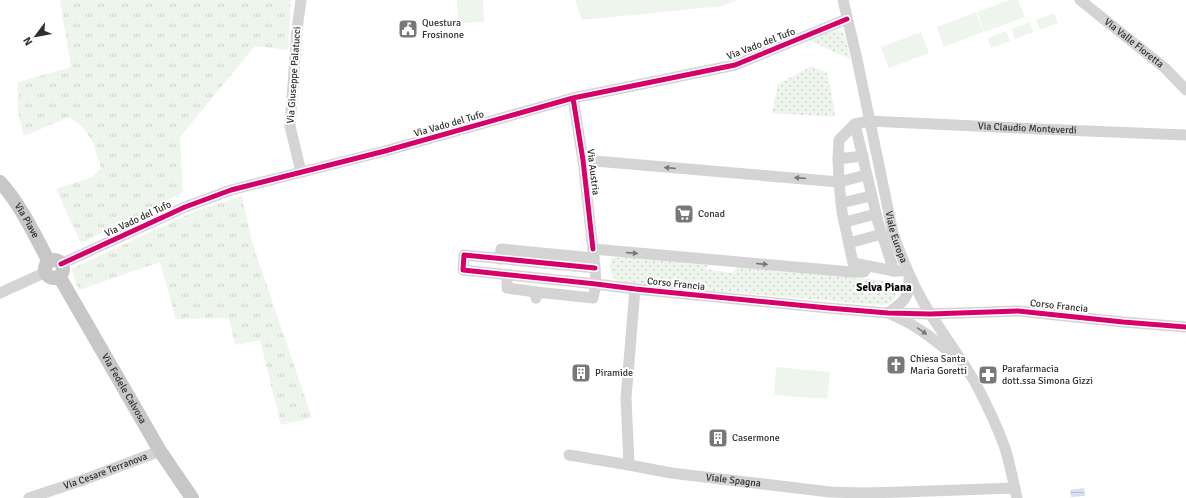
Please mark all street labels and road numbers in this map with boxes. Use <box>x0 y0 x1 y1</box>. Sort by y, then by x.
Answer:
street label: Via Valle Fioretta <box>1102 16 1166 71</box>
street label: Via Vado del Tufo <box>725 25 797 63</box>
street label: Via Giuseppe Palatucci <box>285 26 303 124</box>
street label: Via Vado del Tufo <box>413 108 485 140</box>
street label: Via Claudio Monteverdi <box>978 120 1077 137</box>
street label: Via Austria <box>584 148 602 196</box>
street label: Via Vado del Tufo <box>103 198 173 240</box>
street label: Via Piave <box>12 201 42 240</box>
street label: Viale Europa <box>883 210 910 265</box>
street label: Corso Francia <box>646 275 706 293</box>
street label: Corso Francia <box>1029 297 1089 315</box>
street label: Via Fedele Calvosa <box>99 351 149 426</box>
street label: Via Cesare Terranova <box>62 450 149 492</box>
street label: Viale Spagna <box>705 471 762 490</box>

